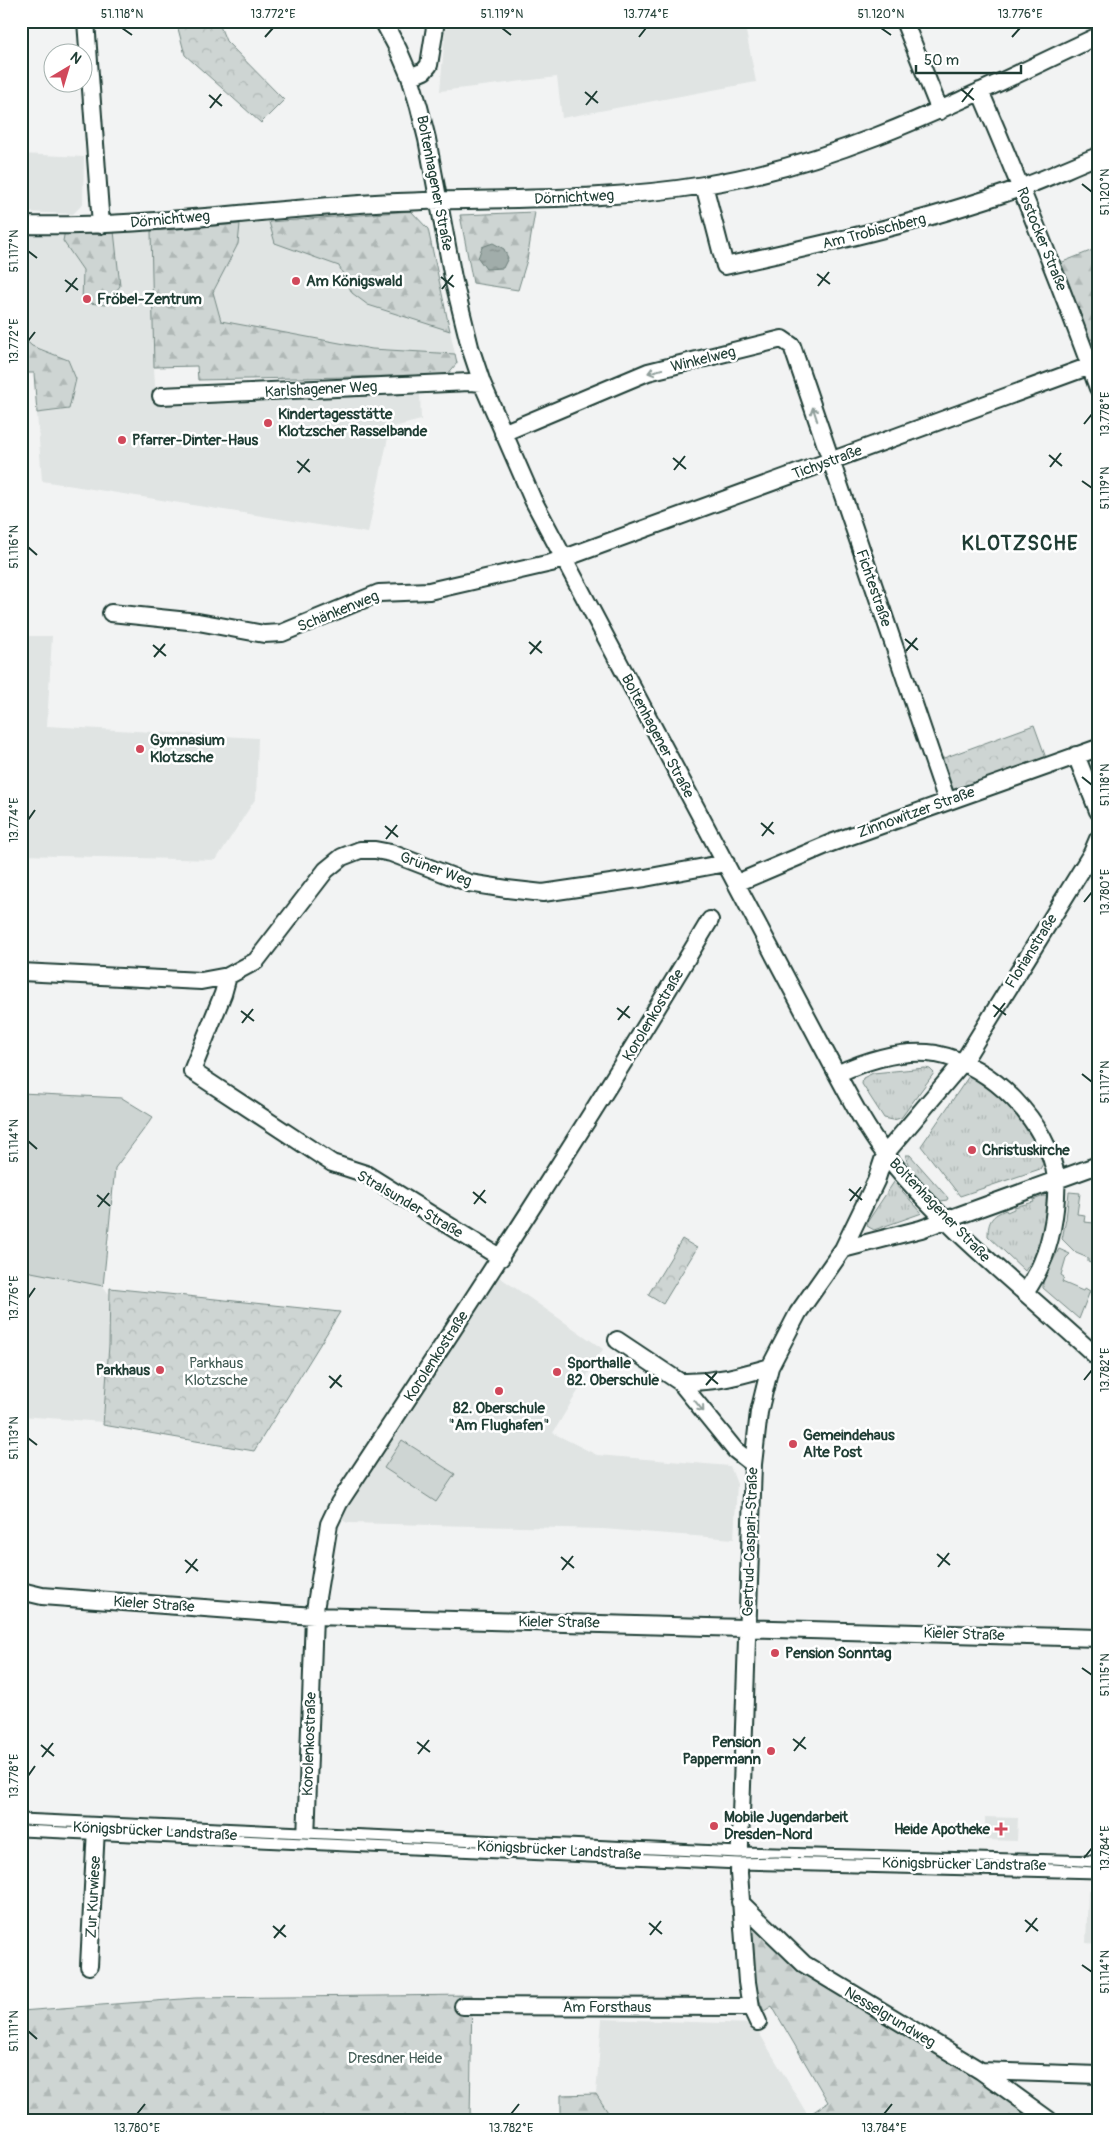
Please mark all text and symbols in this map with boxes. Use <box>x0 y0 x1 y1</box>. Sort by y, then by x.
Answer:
text: 51.118°N <box>101 7 143 22</box>
text: 13.772°E <box>251 7 295 22</box>
text: 51.119°N <box>481 7 523 22</box>
text: 13.774°E <box>623 7 669 22</box>
text: 51.120°N <box>858 7 904 22</box>
text: 13.776°E <box>997 7 1043 22</box>
north arrow <box>42 42 92 92</box>
scale bar <box>916 42 1022 74</box>
text: N <box>67 49 85 68</box>
text: 50 m <box>924 51 959 70</box>
street label: Boltenhagener Straße <box>412 114 457 253</box>
text: 51.120°N <box>1098 169 1113 215</box>
street label: Rostocker Straße <box>1012 185 1071 294</box>
street label: Dörnichtweg <box>534 186 614 209</box>
street label: Dörnichtweg <box>129 207 211 232</box>
street label: Am Trobischberg <box>820 209 928 254</box>
text: 51.117°N <box>7 230 22 272</box>
place label: Am Königswald <box>306 272 403 291</box>
marker: Am Königswald <box>290 275 302 287</box>
place label: Fröbel-Zentrum <box>97 290 202 309</box>
marker: Fröbel-Zentrum <box>81 293 93 305</box>
text: 13.772°E <box>7 319 22 363</box>
street label: Winkelweg <box>669 342 737 377</box>
one-way arrow <box>647 367 663 376</box>
street label: Karlshagener Weg <box>264 377 378 402</box>
text: 13.778°E <box>1098 392 1113 436</box>
place label: Kindertagesstätte Klotzscher Rasselbande <box>278 405 428 441</box>
one-way arrow <box>809 407 819 423</box>
marker: Kindertagesstätte Klotzscher Rasselbande <box>262 417 274 429</box>
place label: Pfarrer-Dinter-Haus <box>132 431 258 450</box>
marker: Pfarrer-Dinter-Haus <box>116 434 128 446</box>
street label: Tichystraße <box>790 441 865 484</box>
text: 51.119°N <box>1098 467 1113 509</box>
text: 51.116°N <box>7 525 22 569</box>
district label: KLOTZSCHE <box>962 531 1078 556</box>
street label: Fichtestraße <box>851 547 896 630</box>
street label: Schänkenweg <box>295 587 382 636</box>
street label: Boltenhagener Straße <box>617 671 699 802</box>
place label: Gymnasium Klotzsche <box>150 731 225 767</box>
marker: Gymnasium Klotzsche <box>134 743 146 755</box>
text: 51.118°N <box>1098 764 1113 806</box>
street label: Zinnowitzer Straße <box>855 782 978 842</box>
text: 13.774°E <box>7 797 22 843</box>
street label: Grüner Weg <box>397 848 474 891</box>
text: 13.780°E <box>1098 869 1113 915</box>
street label: Florianstraße <box>1001 910 1062 992</box>
street label: Korolenkostraße <box>618 965 689 1065</box>
text: 51.117°N <box>1098 1061 1113 1103</box>
text: 51.114°N <box>7 1119 22 1163</box>
place label: Christuskirche <box>982 1141 1070 1160</box>
marker: Christuskirche <box>966 1144 978 1156</box>
street label: Boltenhagener Straße <box>885 1154 995 1267</box>
street label: Stralsunder Straße <box>353 1166 467 1243</box>
text: 13.776°E <box>7 1275 22 1321</box>
street label: Korolenkostraße <box>400 1307 473 1405</box>
text: 13.782°E <box>1098 1348 1113 1392</box>
park label: Parkhaus Klotzsche <box>184 1354 248 1390</box>
place label: Sporthalle 82. Oberschule <box>567 1354 660 1390</box>
place label: Parkhaus <box>96 1361 150 1380</box>
marker: Parkhaus <box>154 1364 166 1376</box>
marker: Sporthalle 82. Oberschule <box>551 1366 563 1378</box>
marker: 82. Oberschule "Am Flughafen" <box>493 1385 505 1397</box>
place label: 82. Oberschule "Am Flughafen" <box>449 1399 549 1435</box>
one-way arrow <box>694 1399 705 1412</box>
text: 51.113°N <box>7 1416 22 1460</box>
place label: Gemeindehaus Alte Post <box>803 1426 895 1462</box>
marker: Gemeindehaus Alte Post <box>787 1438 799 1450</box>
street label: Gertrud-Caspari-Straße <box>738 1466 763 1617</box>
street label: Kieler Straße <box>113 1592 196 1617</box>
street label: Kieler Straße <box>518 1612 600 1633</box>
street label: Kieler Straße <box>923 1624 1006 1645</box>
place label: Pension Sonntag <box>785 1644 892 1663</box>
marker: Pension Sonntag <box>769 1647 781 1659</box>
text: 51.115°N <box>1098 1653 1113 1697</box>
street label: Korolenkostraße <box>298 1691 321 1796</box>
place label: Pension Pappermann <box>683 1733 762 1769</box>
marker: Pension Pappermann <box>765 1745 777 1757</box>
text: 13.778°E <box>7 1754 22 1798</box>
place label: Mobile Jugendarbeit Dresden-Nord <box>724 1808 849 1844</box>
street label: Königsbrücker Landstraße <box>72 1818 238 1845</box>
marker: Mobile Jugendarbeit Dresden-Nord <box>708 1820 720 1832</box>
place label: Heide Apotheke <box>894 1820 991 1839</box>
marker: Heide Apotheke <box>994 1822 1008 1836</box>
text: 13.784°E <box>1098 1826 1113 1870</box>
street label: Königsbrücker Landstraße <box>476 1837 642 1864</box>
street label: Königsbrücker Landstraße <box>882 1854 1047 1875</box>
street label: Zur Kurwiese <box>82 1855 105 1939</box>
text: 51.114°N <box>1098 1950 1113 1994</box>
street label: Nesselgrundweg <box>841 1983 939 2052</box>
street label: Am Forsthaus <box>563 1998 651 2017</box>
text: 51.111°N <box>7 2010 22 2052</box>
park label: Dresdner Heide <box>348 2049 443 2068</box>
text: 13.780°E <box>114 2121 160 2136</box>
text: 13.782°E <box>489 2121 533 2136</box>
text: 13.784°E <box>862 2121 906 2136</box>

